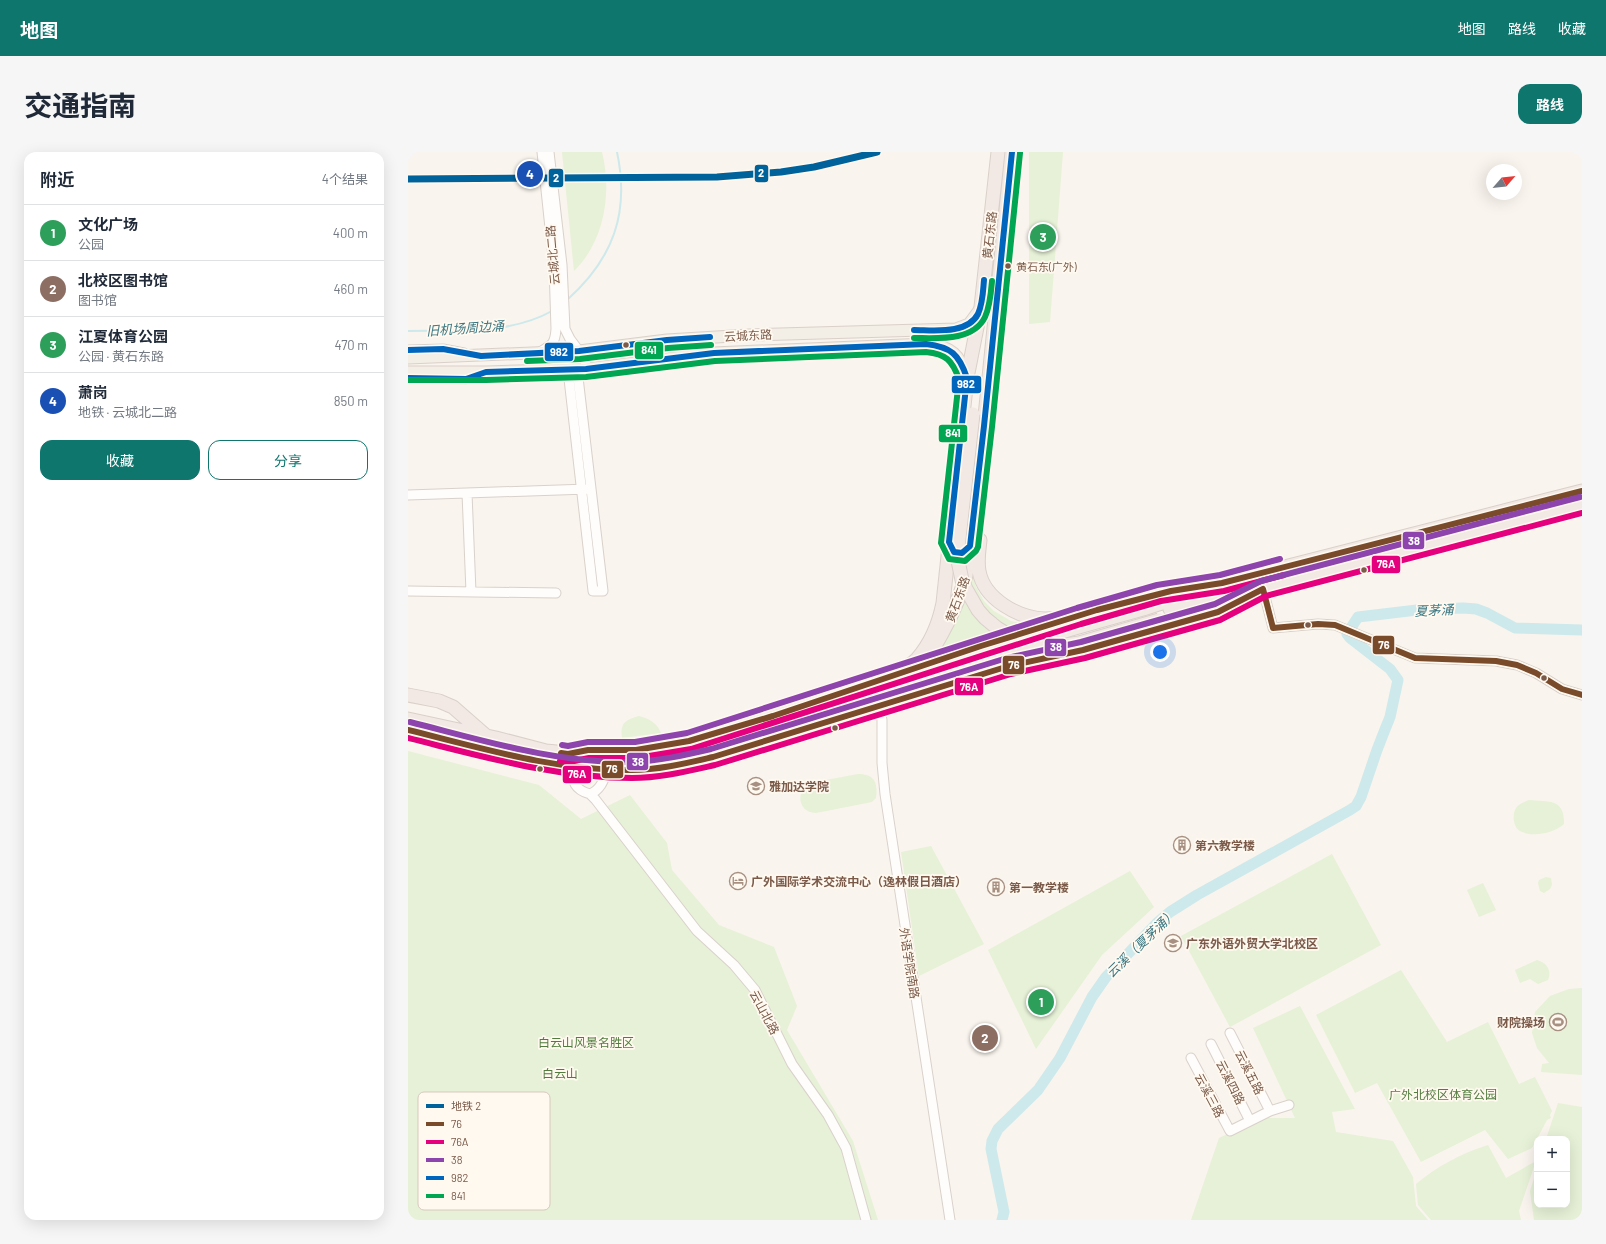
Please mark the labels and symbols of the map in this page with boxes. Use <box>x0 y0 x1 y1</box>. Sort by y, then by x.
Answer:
pin: 4 <box>517 159 543 189</box>
line badge: 2 <box>754 164 769 183</box>
north arrow <box>1486 164 1522 200</box>
text: 2 <box>758 166 764 179</box>
line badge: 2 <box>548 168 564 188</box>
text: 2 <box>553 171 559 184</box>
street label: 黄石东路 <box>980 210 998 260</box>
pin: 3 <box>1030 222 1056 252</box>
street label: 云城北二路 <box>542 224 562 286</box>
place label: 黄石东(广外) <box>1016 260 1077 273</box>
marker: 黄石东(广外) <box>1003 261 1013 271</box>
water label: 旧机场周边涌 <box>426 317 506 339</box>
street label: 云城东路 <box>724 327 772 343</box>
unlabelled marker <box>621 340 631 350</box>
line badge: 841 <box>634 341 664 360</box>
line badge: 982 <box>544 342 574 362</box>
text: 841 <box>641 343 657 356</box>
text: 982 <box>550 345 568 358</box>
line badge: 982 <box>951 375 982 394</box>
text: 982 <box>957 377 975 390</box>
line badge: 841 <box>938 424 968 443</box>
text: 841 <box>945 426 961 439</box>
line badge: 38 <box>1402 531 1425 550</box>
text: 38 <box>1408 534 1420 547</box>
line badge: 76A <box>1371 555 1401 574</box>
text: 76A <box>1377 557 1396 570</box>
unlabelled marker <box>1359 565 1369 575</box>
street label: 黄石东路 <box>942 574 972 624</box>
water label: 夏茅涌 <box>1414 601 1456 619</box>
unlabelled marker <box>1303 620 1313 630</box>
line badge: 76 <box>1372 635 1395 655</box>
line badge: 38 <box>1044 638 1067 657</box>
text: 76 <box>1378 638 1390 651</box>
text: 38 <box>1050 640 1062 653</box>
your location <box>1150 642 1170 662</box>
line badge: 76 <box>1002 655 1025 675</box>
text: 76 <box>1008 658 1020 671</box>
unlabelled marker <box>1539 673 1549 683</box>
line badge: 76A <box>954 677 984 696</box>
text: 76A <box>960 680 979 693</box>
unlabelled marker <box>830 723 840 733</box>
line badge: 38 <box>626 752 649 771</box>
text: 38 <box>632 755 644 768</box>
line badge: 76 <box>601 760 624 779</box>
text: 76 <box>606 762 618 775</box>
unlabelled marker <box>535 764 545 774</box>
line badge: 76A <box>562 765 592 784</box>
text: 76A <box>568 767 587 780</box>
school or university icon: 雅加达学院 <box>746 776 766 796</box>
place label: 雅加达学院 <box>769 779 829 793</box>
building icon: 第六教学楼 <box>1172 835 1192 855</box>
place label: 第六教学楼 <box>1195 838 1255 852</box>
hotel icon: 广外国际学术交流中心（逸林假日酒店） <box>728 871 748 891</box>
place label: 广外国际学术交流中心（逸林假日酒店） <box>751 874 967 888</box>
building icon: 第一教学楼 <box>986 877 1006 897</box>
place label: 第一教学楼 <box>1009 880 1069 894</box>
water label: 云溪（夏茅涌） <box>1103 906 1179 980</box>
street label: 外语学院南路 <box>897 926 923 1000</box>
school or university icon: 广东外语外贸大学北校区 <box>1163 933 1183 953</box>
place label: 广东外语外贸大学北校区 <box>1186 936 1318 950</box>
pin: 1 <box>1028 987 1054 1017</box>
street label: 云山北路 <box>748 988 782 1036</box>
sports icon: 财院操场 <box>1548 1012 1568 1032</box>
place label: 财院操场 <box>1497 1015 1545 1029</box>
pin: 2 <box>972 1023 998 1053</box>
park label: 白云山风景名胜区 <box>538 1035 634 1049</box>
street label: 云溪五路 <box>1233 1047 1267 1097</box>
street label: 云溪四路 <box>1214 1057 1248 1107</box>
park label: 白云山 <box>542 1066 578 1080</box>
street label: 云溪三路 <box>1193 1071 1227 1119</box>
park label: 广外北校区体育公园 <box>1389 1087 1497 1101</box>
legend <box>418 1092 550 1210</box>
text: 地铁 2 <box>451 1099 481 1112</box>
text: 76 <box>451 1117 462 1130</box>
text: 76A <box>451 1135 469 1148</box>
text: 38 <box>451 1153 463 1166</box>
text: 982 <box>451 1171 468 1184</box>
text: 841 <box>451 1189 466 1202</box>

